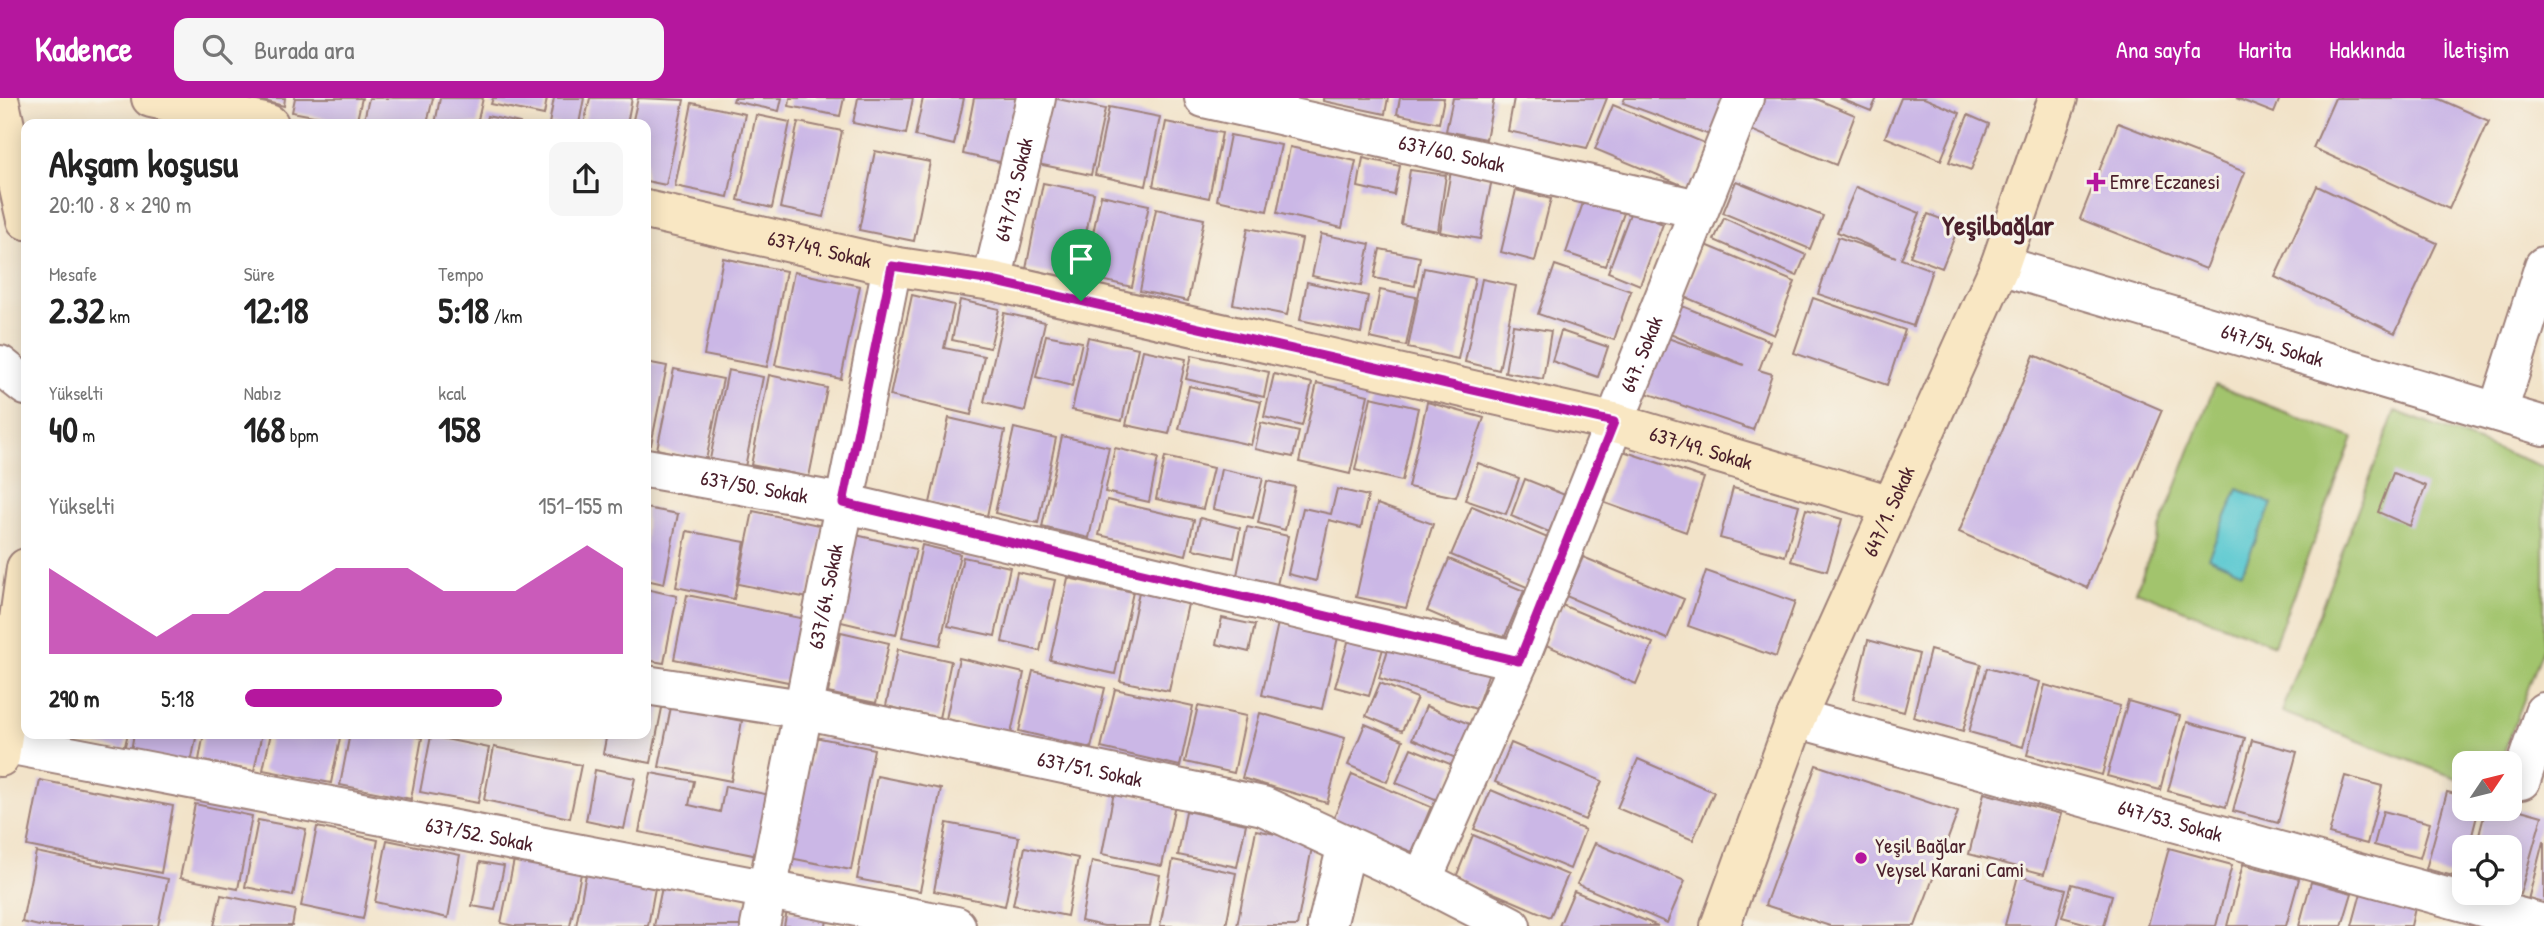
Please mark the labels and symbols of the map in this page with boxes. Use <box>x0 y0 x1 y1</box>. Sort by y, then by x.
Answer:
street label: 637/60. Sokak <box>1396 127 1508 179</box>
street label: 647/13. Sokak <box>987 134 1040 244</box>
place label: Emre Eczanesi <box>2110 167 2220 196</box>
marker: Emre Eczanesi <box>2088 174 2104 190</box>
district label: Yeşilbağlar <box>1942 206 2054 245</box>
street label: 637/49. Sokak <box>765 223 875 275</box>
pin <box>1051 229 1111 301</box>
street label: 647. Sokak <box>1613 311 1670 396</box>
street label: 647/54. Sokak <box>2218 316 2327 374</box>
street label: 637/49. Sokak <box>1646 419 1756 477</box>
street label: 647/1. Sokak <box>1856 461 1922 561</box>
street label: 637/50. Sokak <box>698 463 811 511</box>
street label: 637/64. Sokak <box>801 541 850 651</box>
street label: 637/51. Sokak <box>1035 744 1145 794</box>
north arrow <box>2452 751 2522 821</box>
street label: 647/53. Sokak <box>2115 792 2226 849</box>
street label: 637/52. Sokak <box>423 810 536 859</box>
place label: Yeşil Bağlar Veysel Karani Cami <box>1875 831 2024 884</box>
marker: Yeşil Bağlar Veysel Karani Cami <box>1853 850 1869 866</box>

